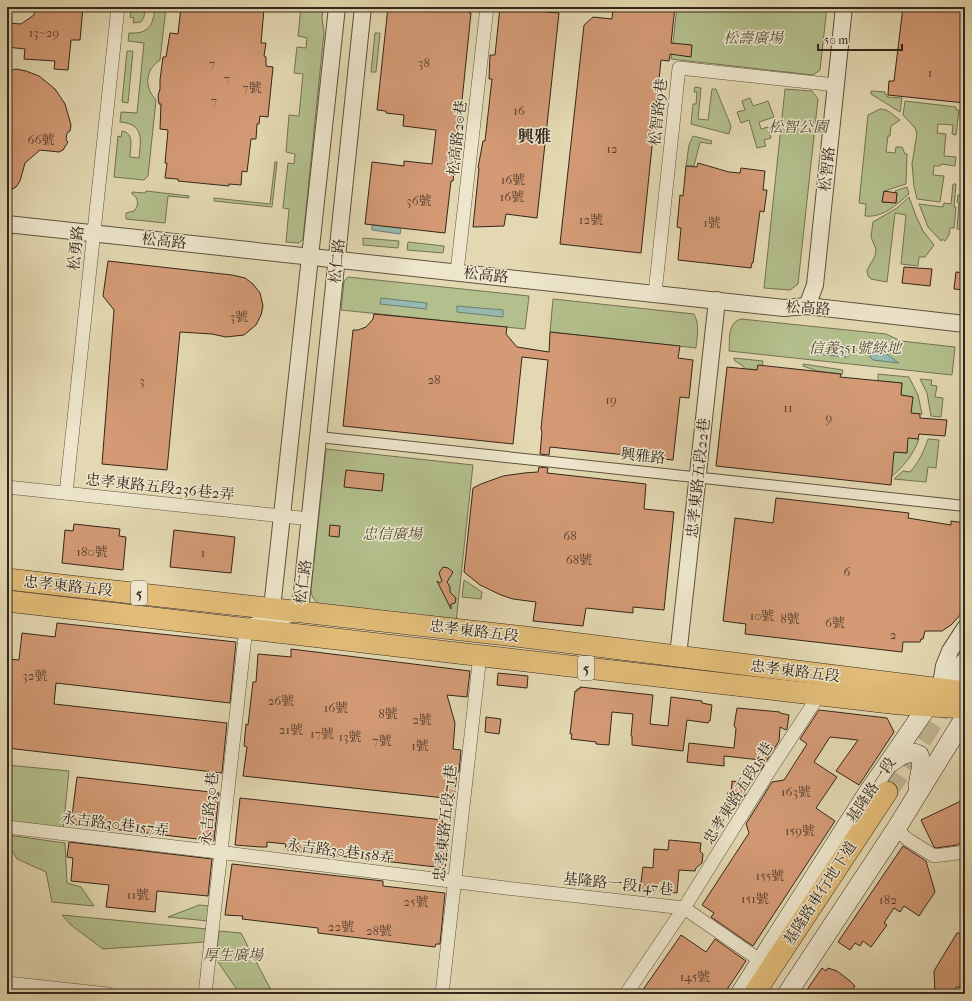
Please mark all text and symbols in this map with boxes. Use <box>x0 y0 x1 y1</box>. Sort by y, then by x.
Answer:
house number: 13~29 <box>29 25 59 40</box>
scale bar <box>818 26 902 52</box>
park label: 松壽廣場 <box>723 29 785 47</box>
text: 50 m <box>824 33 848 47</box>
house number: 38 <box>418 55 430 70</box>
house number: 7 <box>209 56 215 71</box>
house number: 1 <box>928 65 932 80</box>
house number: 7 <box>224 71 230 86</box>
street label: 松智路9巷 <box>646 77 670 147</box>
house number: 7號 <box>242 80 262 95</box>
house number: 7 <box>211 93 217 108</box>
street label: 松高路20巷 <box>444 99 470 177</box>
house number: 16 <box>513 103 526 118</box>
park label: 松智公園 <box>768 118 830 136</box>
district label: 興雅 <box>517 126 551 146</box>
house number: 66號 <box>27 132 55 147</box>
house number: 12 <box>606 141 618 156</box>
street label: 松智路 <box>816 146 838 192</box>
house number: 16號 <box>501 172 525 187</box>
house number: 16號 <box>500 189 524 204</box>
house number: 36號 <box>406 193 432 208</box>
house number: 12號 <box>579 212 603 227</box>
house number: 1號 <box>703 215 721 230</box>
street label: 松勇路 <box>65 225 87 271</box>
street label: 松高路 <box>141 230 187 252</box>
street label: 松仁路 <box>326 238 348 284</box>
street label: 松高路 <box>463 264 509 286</box>
street label: 松高路 <box>785 298 831 318</box>
house number: 3號 <box>230 309 248 324</box>
park label: 信義351號綠地 <box>808 339 904 357</box>
house number: 28 <box>427 372 441 387</box>
house number: 3 <box>139 373 145 388</box>
house number: 19 <box>605 392 617 407</box>
house number: 11 <box>783 400 793 415</box>
house number: 9 <box>826 410 833 425</box>
street label: 忠孝東路五段22巷 <box>683 417 713 539</box>
street label: 興雅路 <box>620 445 666 467</box>
street label: 忠孝東路五段236巷2弄 <box>85 470 235 504</box>
park label: 忠信廣場 <box>362 525 424 543</box>
house number: 68 <box>563 528 577 543</box>
house number: 180號 <box>76 544 108 559</box>
house number: 1 <box>201 545 205 560</box>
house number: 68號 <box>566 552 592 567</box>
street label: 松仁路 <box>291 558 315 606</box>
house number: 6 <box>843 564 851 579</box>
street label: 忠孝東路五段 <box>22 572 114 600</box>
road number: 5 <box>131 581 147 605</box>
house number: 10號 <box>750 608 774 623</box>
house number: 8號 <box>780 611 800 626</box>
house number: 6號 <box>825 615 845 630</box>
street label: 忠孝東路五段 <box>428 617 520 645</box>
house number: 2 <box>890 627 897 642</box>
road number: 5 <box>578 656 594 680</box>
street label: 忠孝東路五段 <box>749 657 841 685</box>
house number: 32號 <box>22 668 48 683</box>
house number: 26號 <box>268 693 294 708</box>
house number: 16號 <box>324 700 348 715</box>
house number: 8號 <box>378 706 398 721</box>
house number: 2號 <box>412 712 432 727</box>
house number: 21號 <box>279 722 303 737</box>
house number: 17號 <box>310 726 334 741</box>
house number: 13號 <box>339 729 361 744</box>
house number: 7號 <box>372 733 392 748</box>
house number: 1號 <box>411 738 429 753</box>
street label: 忠孝東路五段15巷 <box>699 739 777 847</box>
street label: 基隆路一段 <box>843 754 899 826</box>
street label: 忠孝東路五段71巷 <box>430 764 460 882</box>
street label: 永吉路30巷 <box>196 771 222 847</box>
house number: 163號 <box>781 784 811 799</box>
street label: 永吉路30巷157弄 <box>60 808 170 840</box>
house number: 159號 <box>785 823 815 838</box>
street label: 永吉路30巷158弄 <box>285 835 395 867</box>
street label: 基隆路車行地下道 <box>780 838 860 948</box>
house number: 155號 <box>756 868 784 883</box>
street label: 基隆路一段147巷 <box>562 869 674 899</box>
house number: 11號 <box>127 887 149 902</box>
house number: 151號 <box>741 891 769 906</box>
house number: 182 <box>879 892 897 907</box>
house number: 25號 <box>403 894 429 909</box>
house number: 22號 <box>328 919 354 934</box>
house number: 28號 <box>366 923 392 938</box>
park label: 厚生廣場 <box>203 946 265 964</box>
house number: 145號 <box>680 969 710 984</box>

